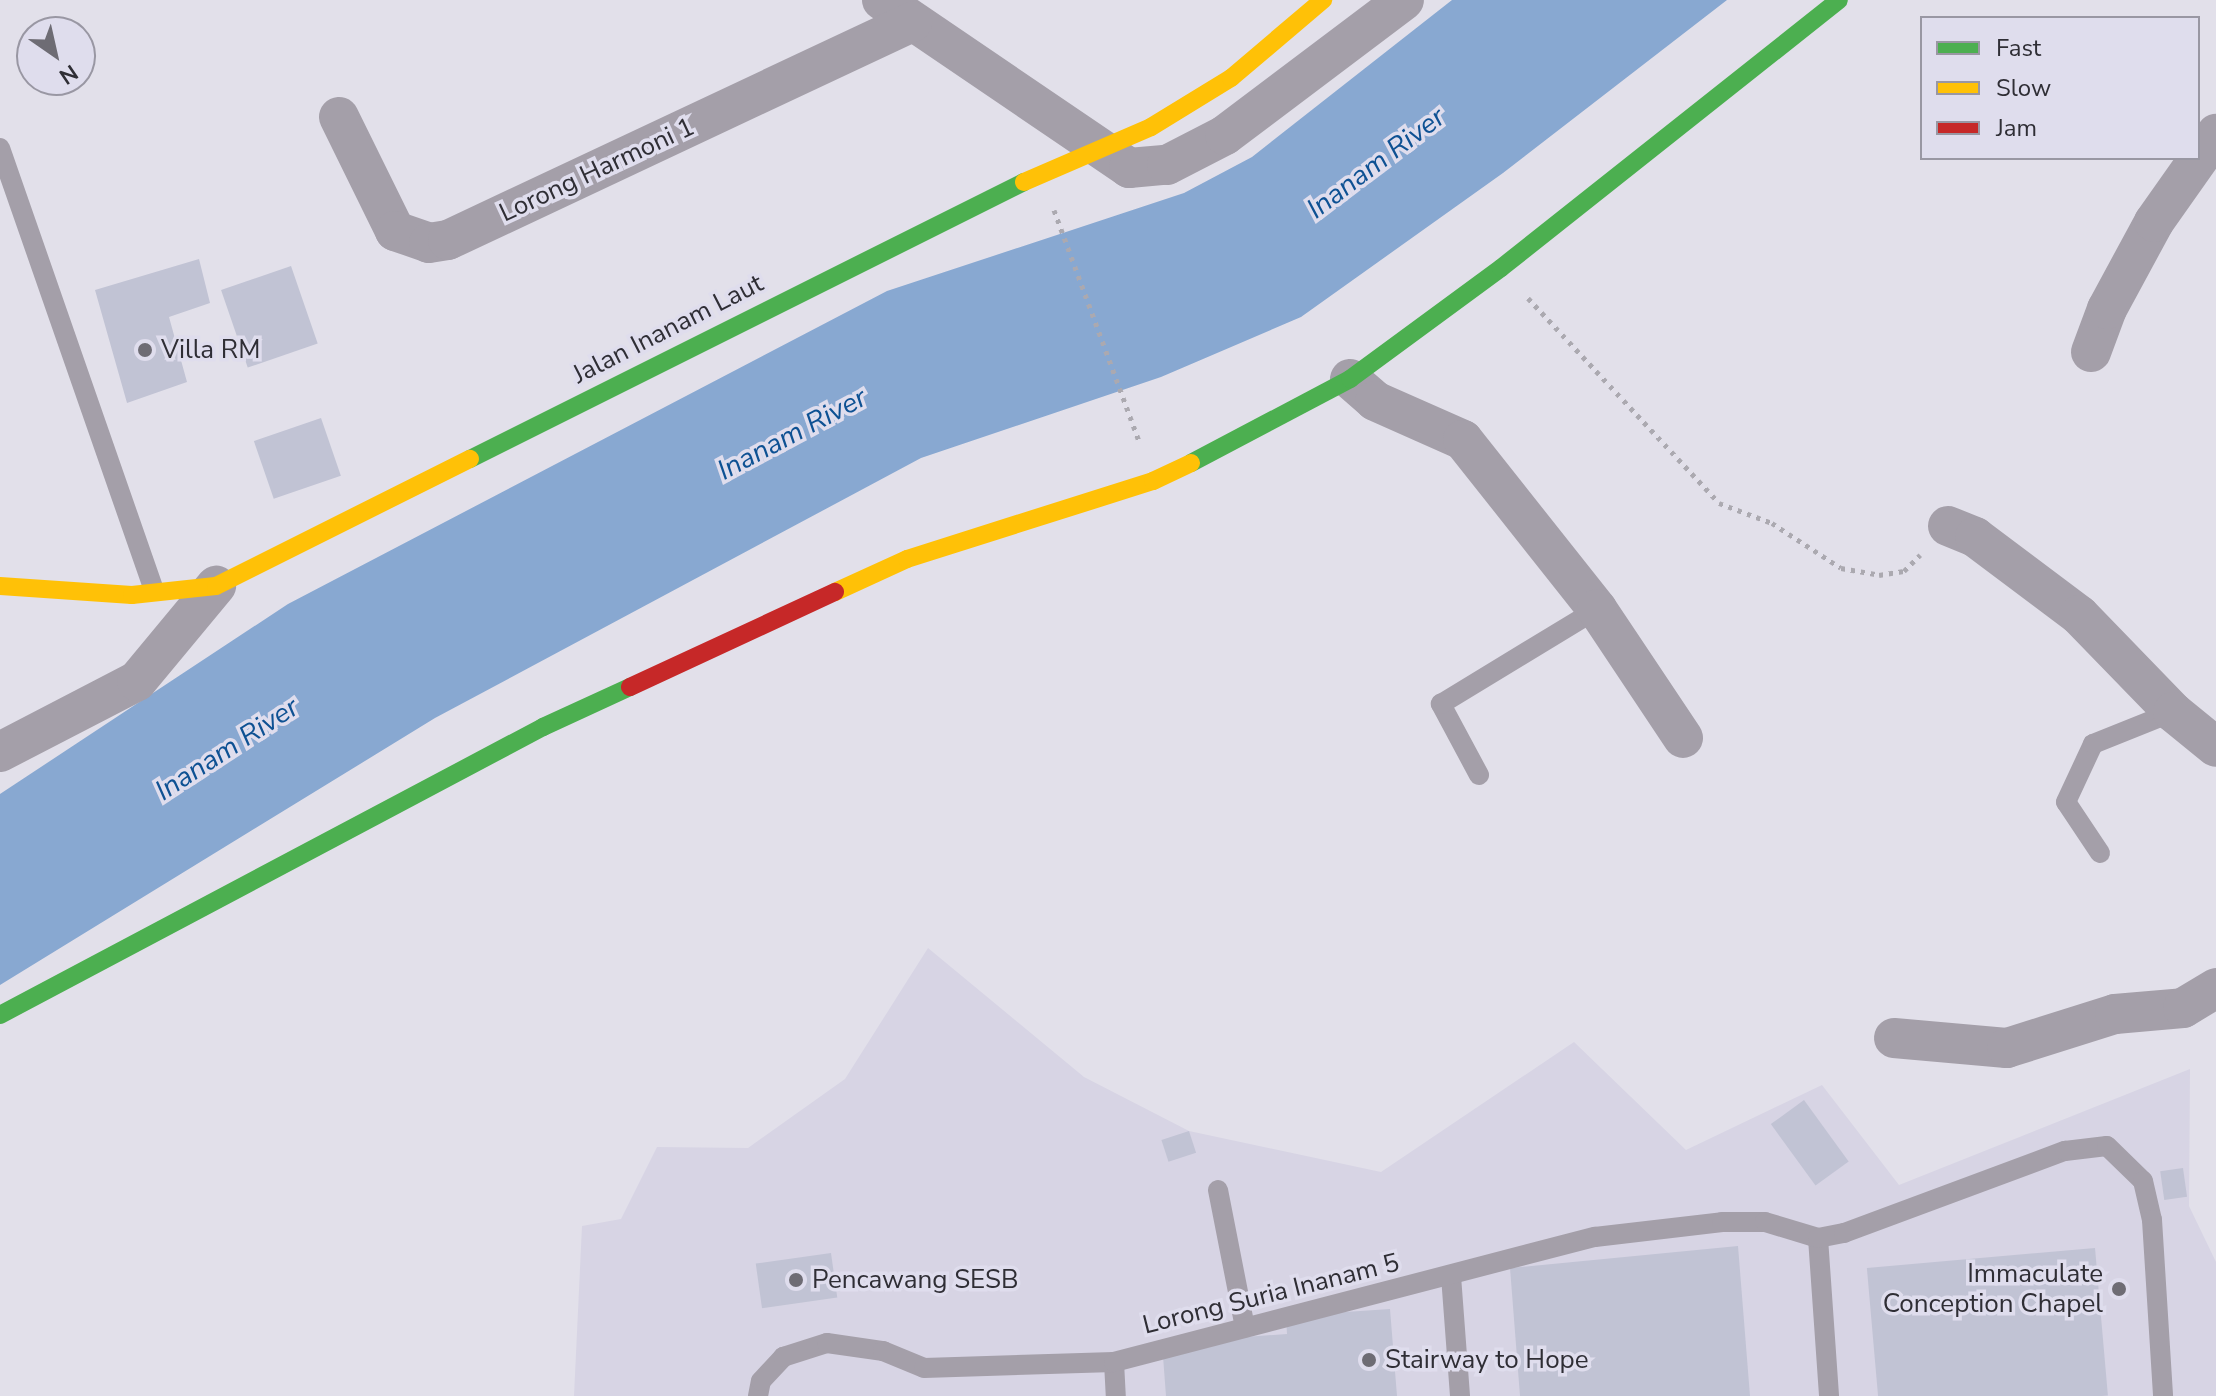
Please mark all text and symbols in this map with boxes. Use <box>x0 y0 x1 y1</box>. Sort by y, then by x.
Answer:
north arrow <box>16 16 96 96</box>
legend <box>1920 16 2200 160</box>
text: Fast <box>1996 32 2041 64</box>
text: N <box>53 57 84 91</box>
text: Slow <box>1996 72 2051 104</box>
water label: Inanam River <box>1300 100 1452 226</box>
street label: Lorong Harmoni 1 <box>495 111 699 229</box>
text: Jam <box>1996 112 2037 144</box>
street label: Jalan Inanam Laut <box>568 268 768 390</box>
place label: Villa RM <box>161 334 260 366</box>
marker: Villa RM <box>136 341 154 359</box>
water label: Inanam River <box>712 381 872 487</box>
water label: Inanam River <box>149 690 305 808</box>
street label: Lorong Suria Inanam 5 <box>1139 1247 1403 1341</box>
place label: Immaculate Conception Chapel <box>1883 1258 2103 1320</box>
place label: Pencawang SESB <box>812 1264 1019 1296</box>
marker: Pencawang SESB <box>787 1271 805 1289</box>
marker: Immaculate Conception Chapel <box>2110 1280 2128 1298</box>
place label: Stairway to Hope <box>1385 1344 1589 1376</box>
marker: Stairway to Hope <box>1360 1351 1378 1369</box>

